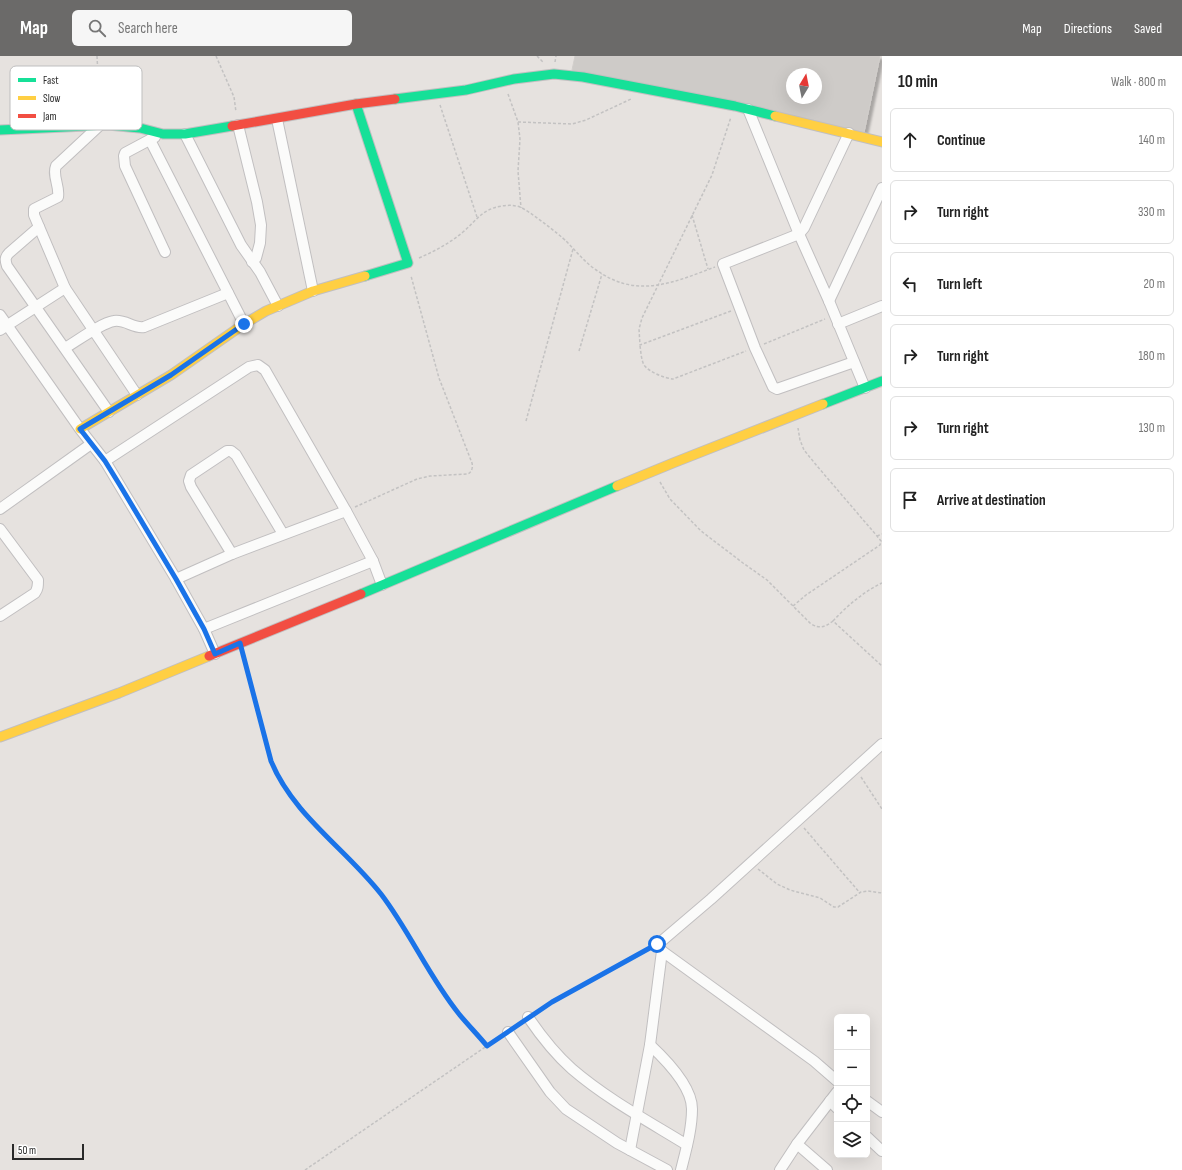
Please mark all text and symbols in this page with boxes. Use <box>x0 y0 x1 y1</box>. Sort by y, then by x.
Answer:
search box <box>72 10 352 46</box>
text: Map <box>20 17 48 40</box>
icon: search <box>86 17 108 39</box>
text: Search here <box>118 19 178 38</box>
text: Map <box>1022 20 1042 37</box>
text: Directions <box>1064 20 1112 37</box>
text: Saved <box>1134 20 1162 37</box>
legend <box>10 66 142 130</box>
north arrow <box>786 68 822 104</box>
text: 10 min <box>898 72 938 92</box>
text: Fast <box>43 74 59 87</box>
text: Walk · 800 m <box>1111 74 1166 90</box>
text: Slow <box>43 92 60 105</box>
text: Jam <box>42 110 57 123</box>
icon: ahead <box>899 129 921 151</box>
text: Continue <box>937 131 986 150</box>
text: 140 m <box>1139 132 1165 148</box>
icon: right <box>899 201 921 223</box>
text: Turn right <box>937 203 989 222</box>
text: 330 m <box>1138 204 1165 220</box>
icon: left <box>899 273 921 295</box>
text: Turn left <box>937 275 982 294</box>
text: 20 m <box>1143 276 1165 292</box>
route end <box>235 315 253 333</box>
icon: right <box>899 345 921 367</box>
text: Turn right <box>937 347 989 366</box>
text: 180 m <box>1139 348 1165 364</box>
icon: right <box>899 417 921 439</box>
text: Turn right <box>937 419 989 438</box>
text: 130 m <box>1139 420 1165 436</box>
icon: arrive <box>899 489 921 511</box>
text: Arrive at destination <box>937 491 1046 510</box>
route start <box>648 935 666 953</box>
map controls <box>834 1014 870 1158</box>
button: + <box>834 1014 870 1050</box>
button: − <box>834 1050 870 1086</box>
button: locate <box>834 1086 870 1122</box>
button: layers <box>834 1122 870 1158</box>
scale bar <box>12 1142 84 1161</box>
text: 50 m <box>18 1144 36 1157</box>

